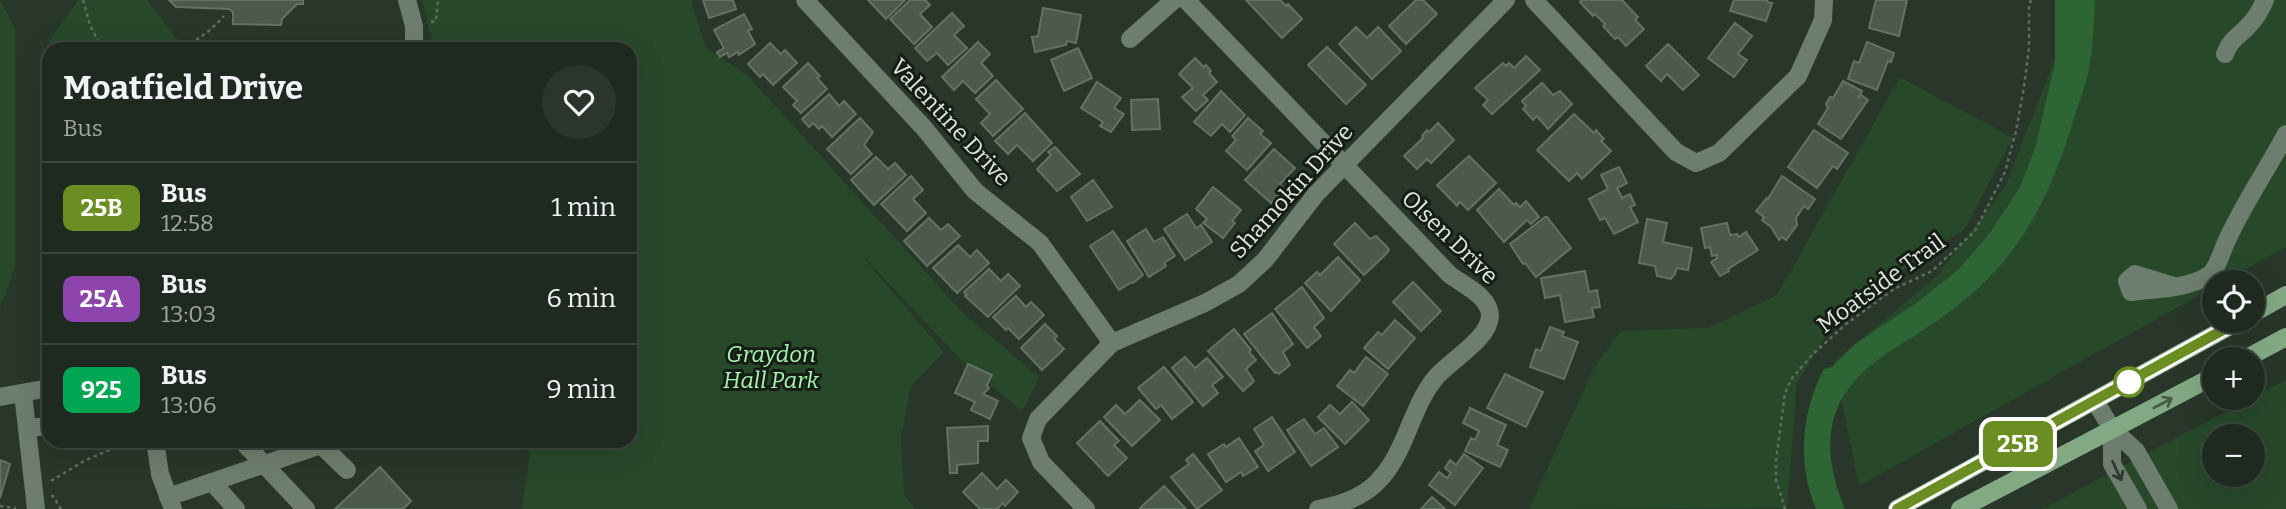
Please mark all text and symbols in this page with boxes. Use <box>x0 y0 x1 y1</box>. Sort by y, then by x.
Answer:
street label: Valentine Drive <box>885 52 1017 192</box>
button: heart <box>542 65 616 139</box>
text: Moatfield Drive <box>63 68 303 108</box>
text: Bus <box>63 114 103 142</box>
street label: Shamokin Drive <box>1223 118 1359 264</box>
text: Bus <box>161 178 207 209</box>
street label: Olsen Drive <box>1396 184 1504 290</box>
text: 1 min <box>551 192 616 223</box>
text: 25B <box>80 194 123 222</box>
text: 12:58 <box>161 209 214 237</box>
street label: Moatside Trail <box>1812 227 1951 339</box>
text: Bus <box>161 269 207 300</box>
map controls <box>2202 270 2265 487</box>
button: locate <box>2202 270 2265 333</box>
text: 6 min <box>547 283 616 314</box>
text: 25A <box>80 285 123 313</box>
text: 13:03 <box>161 300 216 328</box>
park label: Graydon Hall Park <box>723 340 819 394</box>
button: + <box>2202 347 2265 410</box>
text: Bus <box>161 360 207 391</box>
unlabelled marker <box>2114 367 2144 397</box>
text: 9 min <box>547 374 616 405</box>
text: 925 <box>81 376 122 404</box>
text: 13:06 <box>161 391 217 419</box>
one-way arrow <box>2152 396 2173 409</box>
line badge: 25B <box>1978 421 2058 467</box>
button: − <box>2202 424 2265 487</box>
text: 25B <box>1997 430 2039 458</box>
one-way arrow <box>2111 460 2124 481</box>

